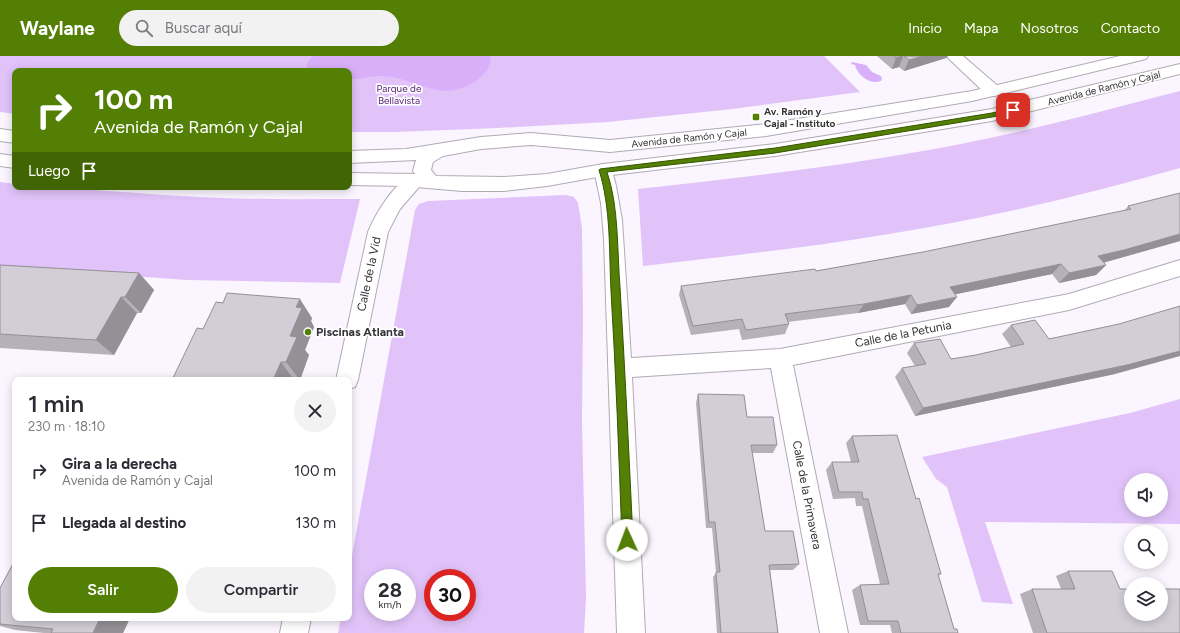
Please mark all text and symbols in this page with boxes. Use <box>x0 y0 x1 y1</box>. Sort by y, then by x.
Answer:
search box <box>119 10 399 46</box>
text: Waylane <box>20 17 95 40</box>
icon: search <box>133 17 155 39</box>
text: Buscar aquí <box>165 19 242 37</box>
text: Inicio <box>908 20 942 37</box>
text: Mapa <box>964 20 998 37</box>
text: Nosotros <box>1020 20 1079 37</box>
text: Contacto <box>1101 20 1160 37</box>
street label: Avenida de Ramón y Cajal <box>1046 68 1162 108</box>
text: 100 m <box>94 82 173 116</box>
park label: Parque de Bellavista <box>377 82 422 107</box>
icon: right <box>28 84 80 136</box>
pin <box>996 93 1030 127</box>
icon: arrive <box>1002 99 1024 121</box>
place label: Av. Ramón y Cajal - Instituto <box>764 105 836 130</box>
marker: Av. Ramón y Cajal - Instituto <box>751 112 761 122</box>
text: Avenida de Ramón y Cajal <box>94 116 303 138</box>
street label: Avenida de Ramón y Cajal <box>631 125 747 151</box>
icon: arrive <box>78 160 100 182</box>
text: Luego <box>28 162 70 180</box>
street label: Calle de la Vid <box>354 235 384 313</box>
street label: Calle de la Petunia <box>854 318 952 350</box>
place label: Piscinas Atlanta <box>316 325 404 339</box>
marker: Piscinas Atlanta <box>303 327 313 337</box>
text: 1 min <box>28 389 84 418</box>
button: close <box>294 390 336 432</box>
text: 230 m · 18:10 <box>28 419 105 434</box>
street label: Calle de la Primavera <box>790 439 824 551</box>
text: Gira a la derecha <box>62 455 177 473</box>
icon: right <box>28 460 50 482</box>
text: 100 m <box>294 462 336 480</box>
text: Avenida de Ramón y Cajal <box>62 473 213 488</box>
map controls <box>1124 473 1168 621</box>
button: sound <box>1124 473 1168 517</box>
icon: arrive <box>28 512 50 534</box>
text: Llegada al destino <box>62 514 186 532</box>
text: 130 m <box>296 514 336 532</box>
position arrow <box>606 519 648 561</box>
button: search <box>1124 525 1168 569</box>
button: Salir <box>28 567 178 613</box>
button: Compartir <box>186 567 336 613</box>
speed limit sign: 30 <box>424 569 476 621</box>
button: layers <box>1124 577 1168 621</box>
text: 28 <box>378 578 402 602</box>
text: km/h <box>379 598 401 611</box>

